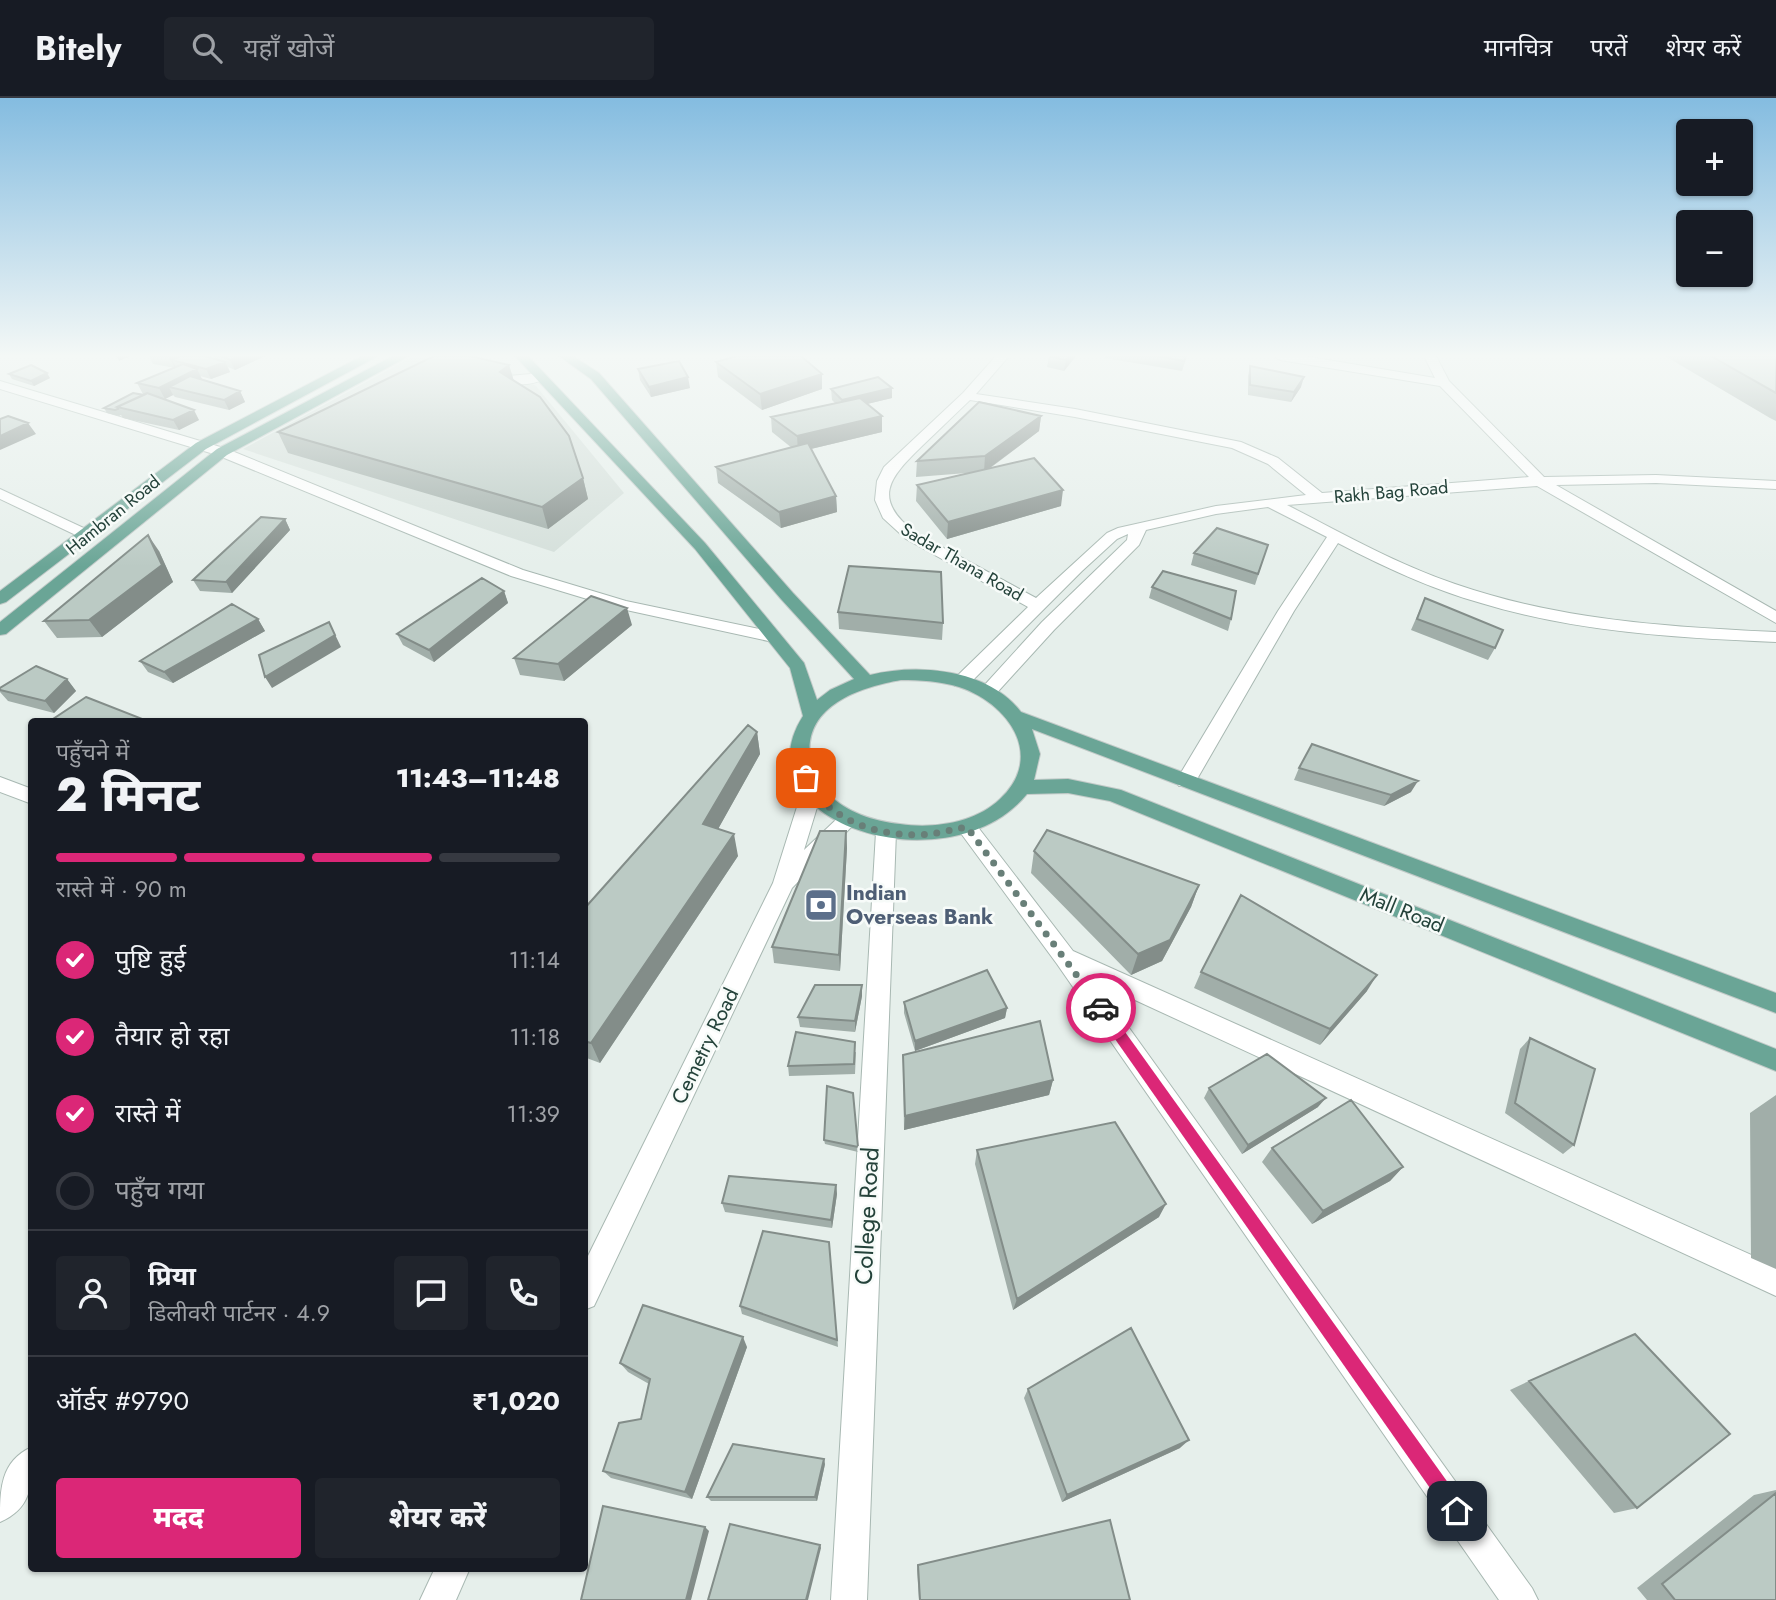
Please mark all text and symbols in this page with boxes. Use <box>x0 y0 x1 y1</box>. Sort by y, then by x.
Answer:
search box <box>164 17 654 80</box>
text: Bitely <box>35 25 122 72</box>
icon: search <box>188 29 226 67</box>
text: यहाँ खोजें <box>244 29 334 67</box>
text: मानचित्र <box>1484 30 1552 65</box>
text: परतें <box>1590 30 1627 65</box>
text: शेयर करें <box>1665 30 1741 65</box>
map controls <box>1676 119 1753 287</box>
button: + <box>1676 119 1753 196</box>
button: − <box>1676 210 1753 287</box>
street label: Hambran Road <box>60 469 166 561</box>
street label: Rakh Bag Road <box>1333 474 1449 510</box>
street label: Sadar Thana Road <box>896 516 1028 608</box>
text: पहुँचने में <box>56 735 129 769</box>
pin <box>776 748 836 808</box>
text: 11:43–11:48 <box>396 759 560 797</box>
icon: bag <box>787 759 825 797</box>
text: 2 मिनट <box>56 762 200 828</box>
text: रास्ते में · 90 m <box>56 872 187 906</box>
place label: Indian Overseas Bank <box>846 878 993 932</box>
street label: Mall Road <box>1355 880 1449 940</box>
bank icon: Indian Overseas Bank <box>802 886 840 924</box>
text: पुष्टि हुई <box>115 940 186 978</box>
icon: check <box>56 941 94 979</box>
text: 11:14 <box>509 943 560 977</box>
courier <box>1066 973 1136 1043</box>
street label: Cemetry Road <box>664 983 746 1109</box>
icon: car <box>1082 989 1120 1027</box>
text: तैयार हो रहा <box>115 1017 230 1055</box>
icon: check <box>56 1018 94 1056</box>
text: 11:18 <box>509 1020 560 1054</box>
text: रास्ते में <box>115 1094 181 1132</box>
icon: check <box>56 1095 94 1133</box>
text: 11:39 <box>507 1097 560 1131</box>
street label: College Road <box>845 1146 888 1286</box>
text: पहुँच गया <box>115 1171 204 1209</box>
button: person <box>56 1256 130 1330</box>
button: chat <box>394 1256 468 1330</box>
button: phone <box>486 1256 560 1330</box>
text: प्रिया <box>148 1257 196 1295</box>
text: डिलीवरी पार्टनर · 4.9 <box>148 1296 330 1330</box>
text: ऑर्डर #9790 <box>56 1382 189 1420</box>
text: ₹1,020 <box>472 1382 560 1420</box>
button: मदद <box>56 1478 301 1558</box>
button: शेयर करें <box>315 1478 560 1558</box>
pin <box>1427 1481 1487 1541</box>
icon: home <box>1438 1492 1476 1530</box>

